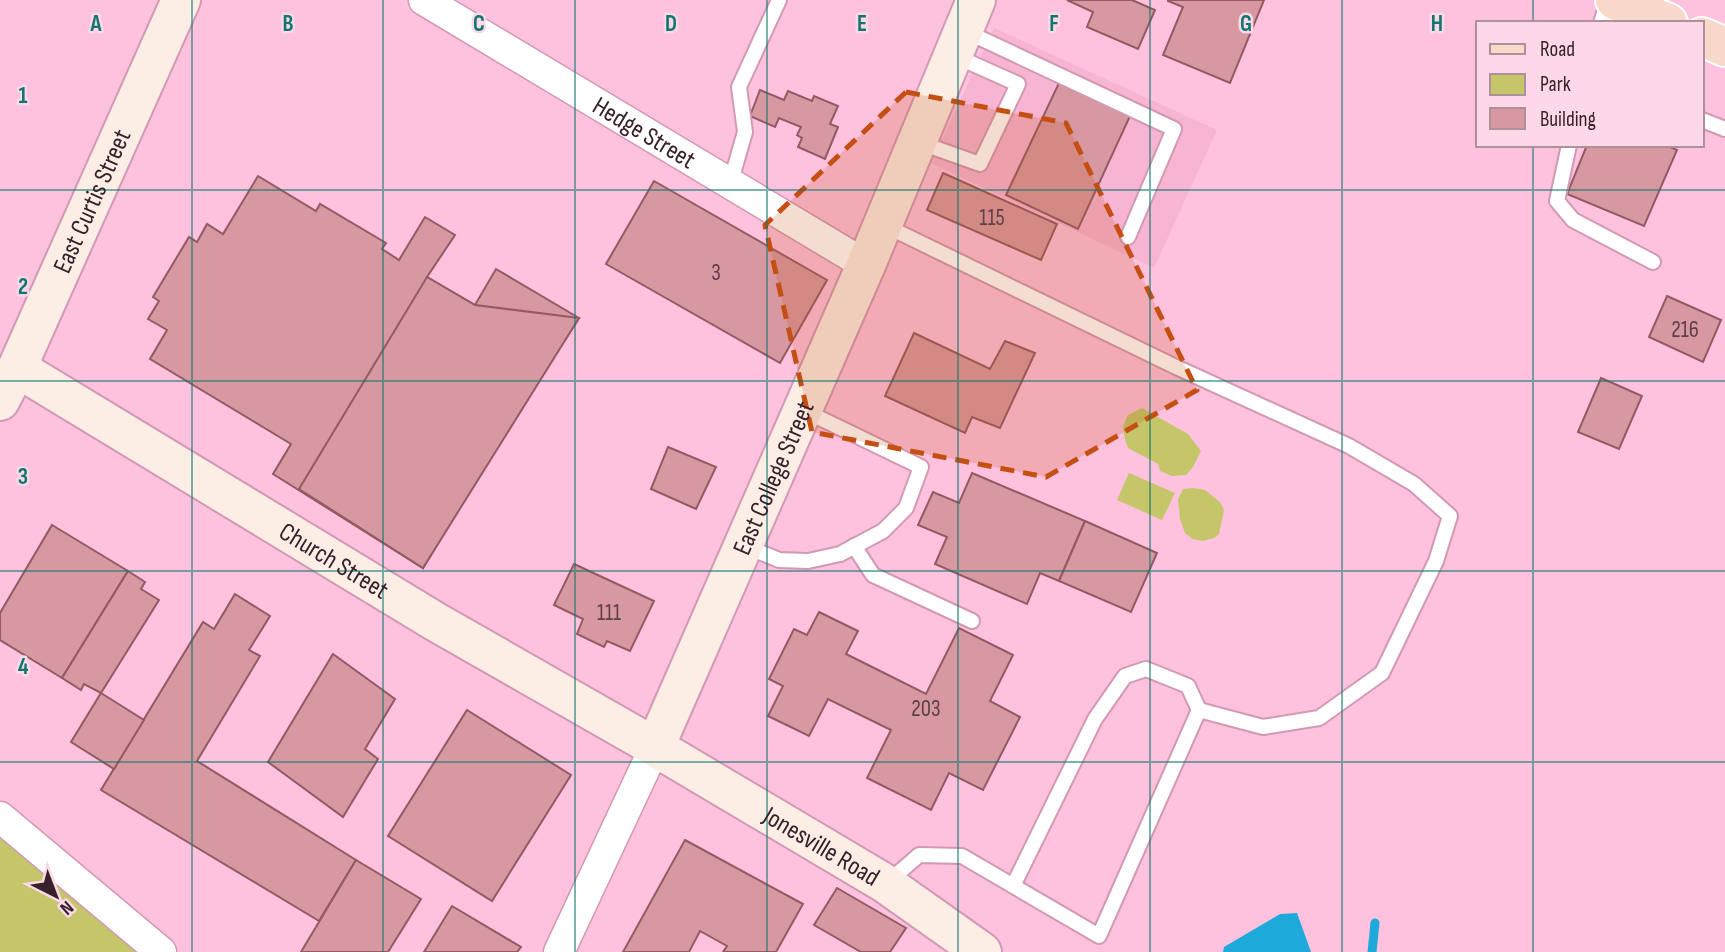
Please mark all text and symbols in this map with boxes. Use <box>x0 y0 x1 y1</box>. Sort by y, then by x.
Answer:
text: A <box>90 10 103 38</box>
text: B <box>283 10 294 38</box>
text: C <box>473 10 485 38</box>
text: D <box>665 10 677 38</box>
text: E <box>857 10 867 38</box>
text: F <box>1049 10 1059 38</box>
text: G <box>1240 10 1252 38</box>
text: H <box>1431 10 1443 38</box>
legend <box>1476 21 1704 147</box>
text: Road <box>1540 37 1575 62</box>
text: Park <box>1540 72 1571 97</box>
text: 1 <box>18 82 28 110</box>
street label: Hedge Street <box>587 91 701 176</box>
text: Building <box>1540 107 1596 132</box>
street label: East Curtis Street <box>47 125 138 278</box>
house number: 115 <box>979 204 1005 232</box>
house number: 3 <box>711 259 721 287</box>
text: 2 <box>18 273 28 301</box>
house number: 216 <box>1671 316 1699 344</box>
street label: East College Street <box>727 396 822 560</box>
text: 3 <box>18 463 28 491</box>
street label: Church Street <box>273 517 394 607</box>
house number: 111 <box>597 599 621 627</box>
text: 4 <box>18 653 29 681</box>
house number: 203 <box>911 695 941 723</box>
street label: Jonesville Road <box>757 800 885 894</box>
north arrow <box>21 861 91 931</box>
text: N <box>55 896 78 919</box>

